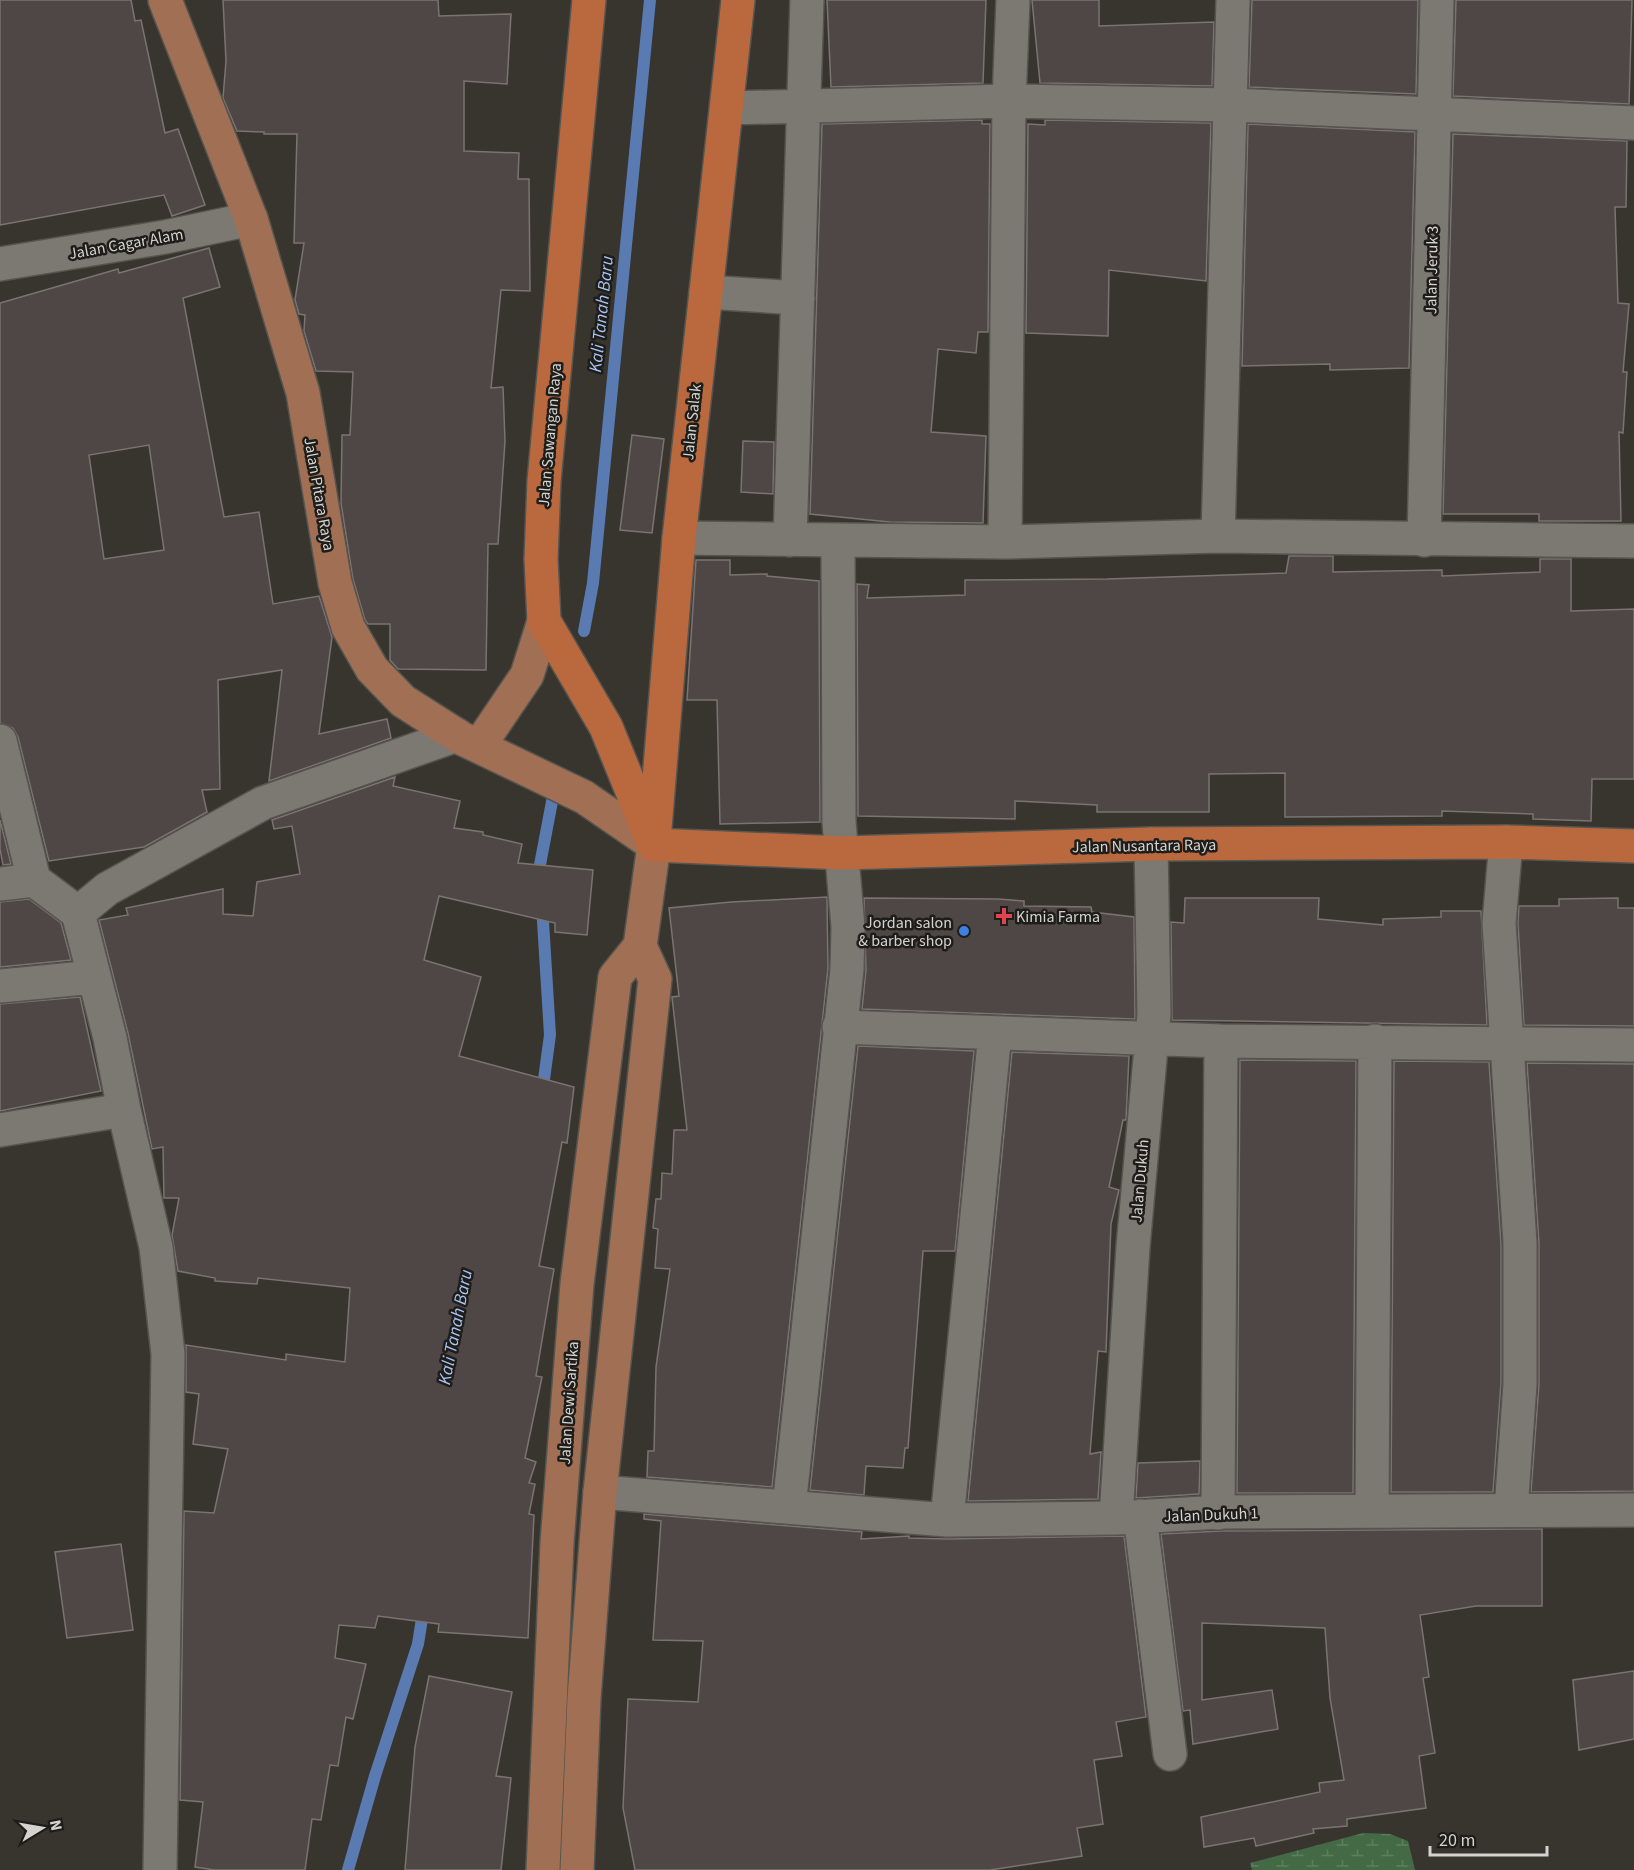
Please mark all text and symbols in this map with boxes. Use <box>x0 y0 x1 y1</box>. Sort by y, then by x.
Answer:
street label: Jalan Cagar Alam <box>67 223 185 265</box>
street label: Jalan Jeruk 3 <box>1420 225 1444 315</box>
water label: Kali Tanah Baru <box>583 255 620 373</box>
street label: Jalan Sawangan Raya <box>533 362 567 508</box>
street label: Jalan Salak <box>677 383 707 461</box>
street label: Jalan Pitara Raya <box>298 436 340 553</box>
street label: Jalan Nusantara Raya <box>1072 834 1216 858</box>
place label: Kimia Farma <box>1016 906 1100 928</box>
marker: Kimia Farma <box>997 909 1011 923</box>
place label: Jordan salon & barber shop <box>858 912 952 952</box>
marker: Jordan salon & barber shop <box>957 924 971 938</box>
street label: Jalan Dukuh <box>1125 1139 1155 1224</box>
water label: Kali Tanah Baru <box>432 1267 479 1387</box>
street label: Jalan Dewi Sartika <box>554 1341 584 1466</box>
street label: Jalan Dukuh 1 <box>1163 1502 1259 1528</box>
north arrow <box>12 1798 72 1858</box>
text: N <box>44 1818 68 1833</box>
scale bar <box>1430 1819 1547 1857</box>
text: 20 m <box>1439 1828 1475 1853</box>

